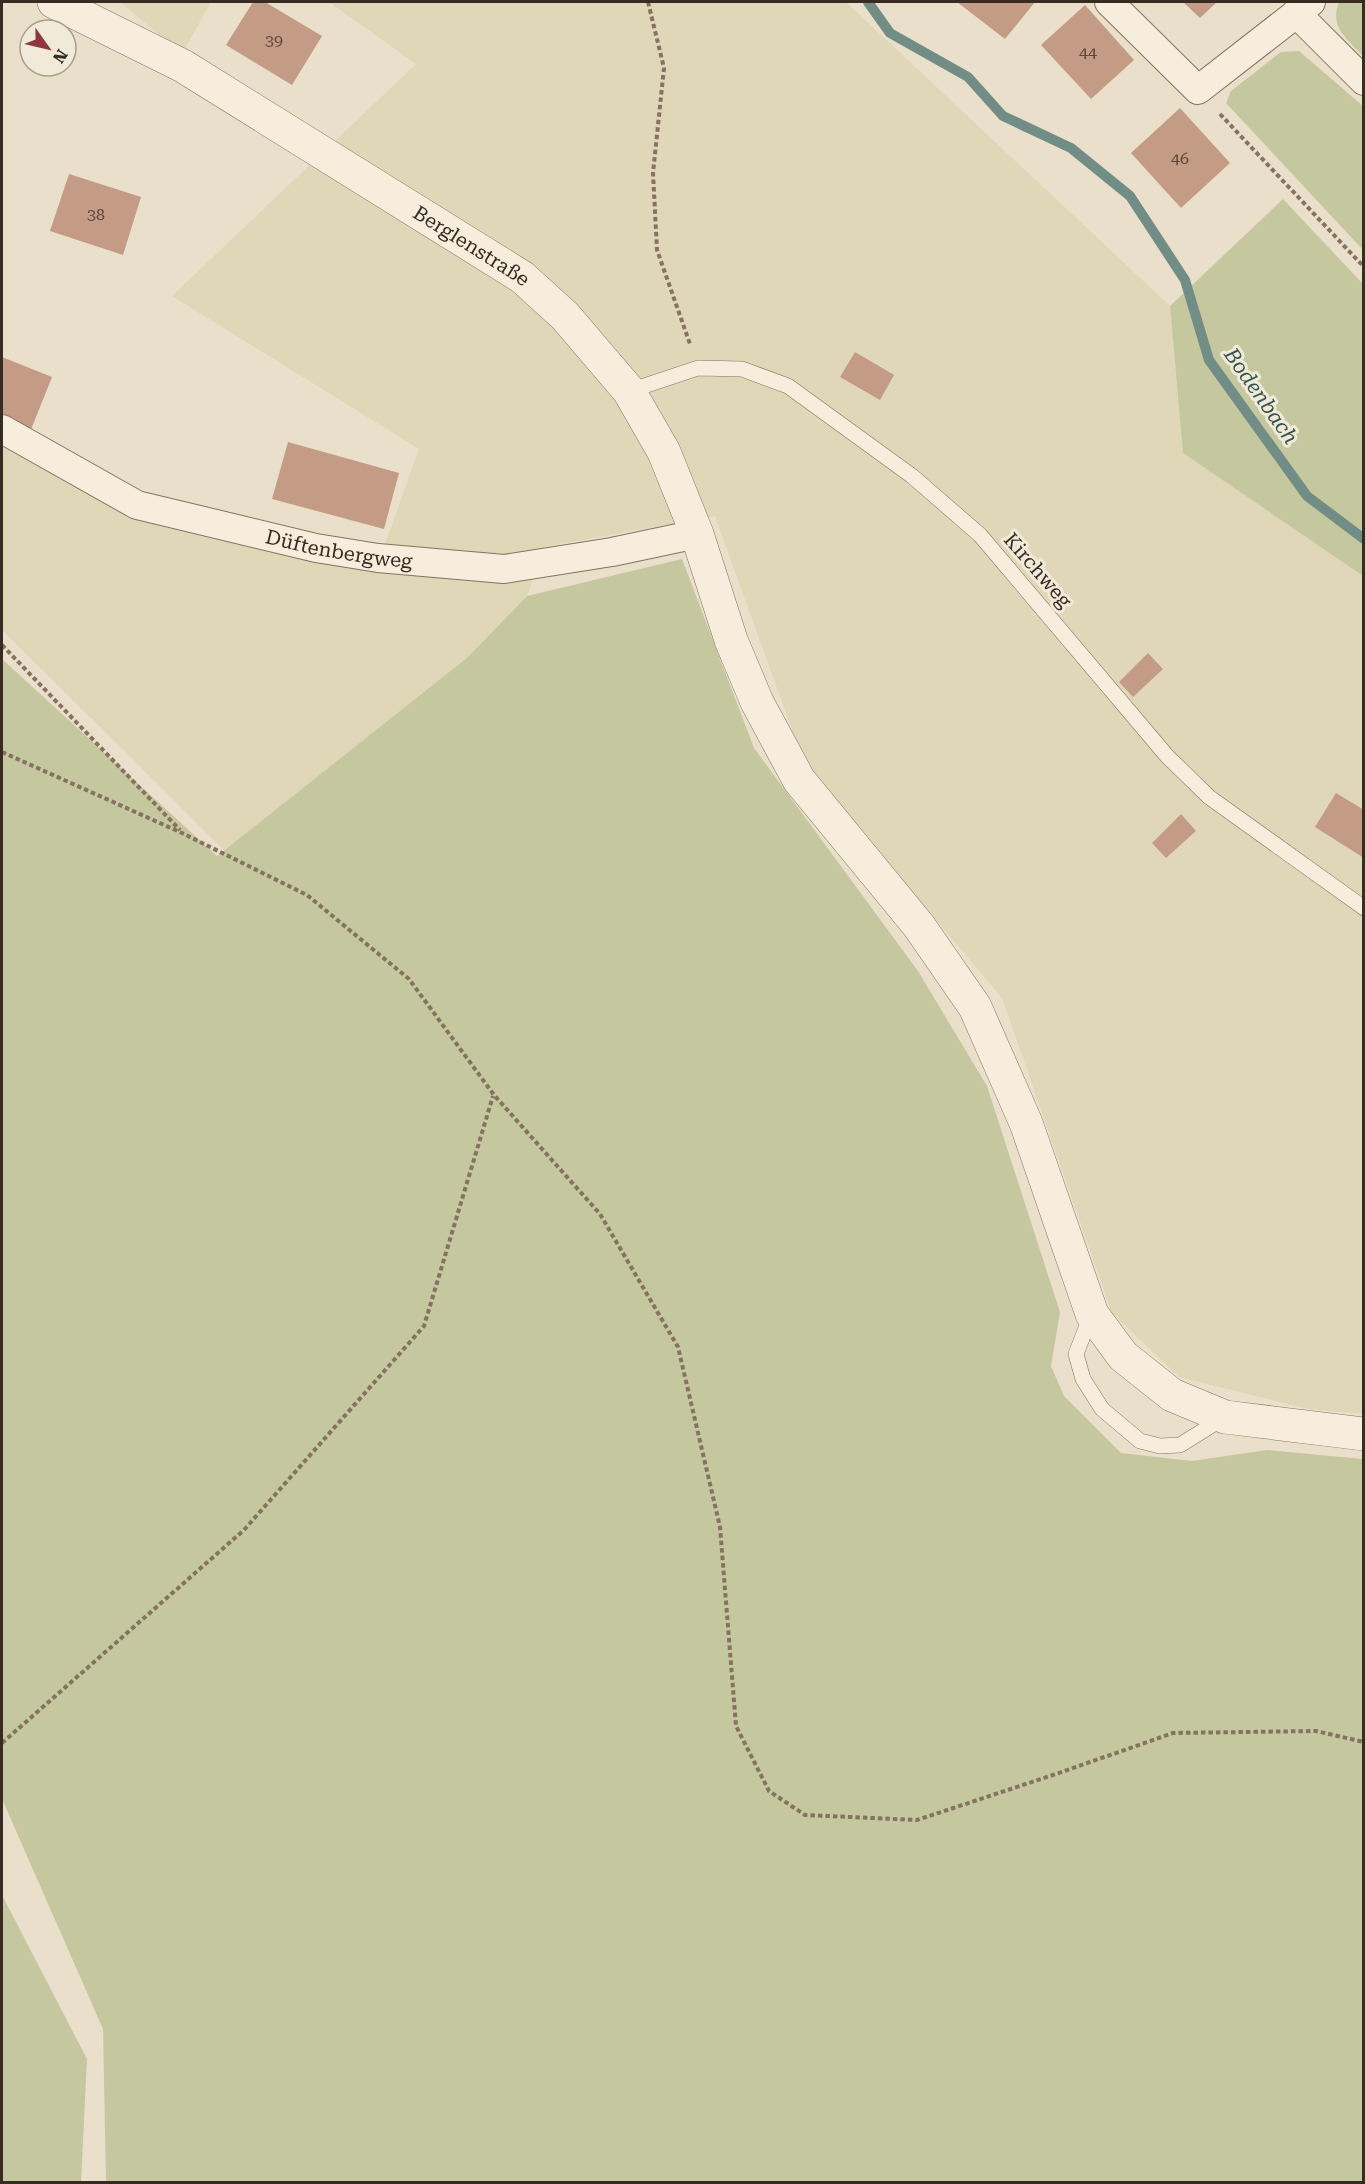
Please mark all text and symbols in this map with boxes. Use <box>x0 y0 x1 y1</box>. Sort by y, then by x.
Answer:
north arrow <box>18 18 78 78</box>
house number: 39 <box>265 31 283 50</box>
house number: 44 <box>1079 43 1097 62</box>
text: N <box>49 46 71 67</box>
house number: 46 <box>1171 149 1189 168</box>
street label: Berglenstraße <box>409 200 535 291</box>
house number: 38 <box>87 205 105 224</box>
water label: Bodenbach <box>1219 343 1303 449</box>
street label: Düftenbergweg <box>263 524 414 573</box>
street label: Kirchweg <box>999 528 1077 613</box>

